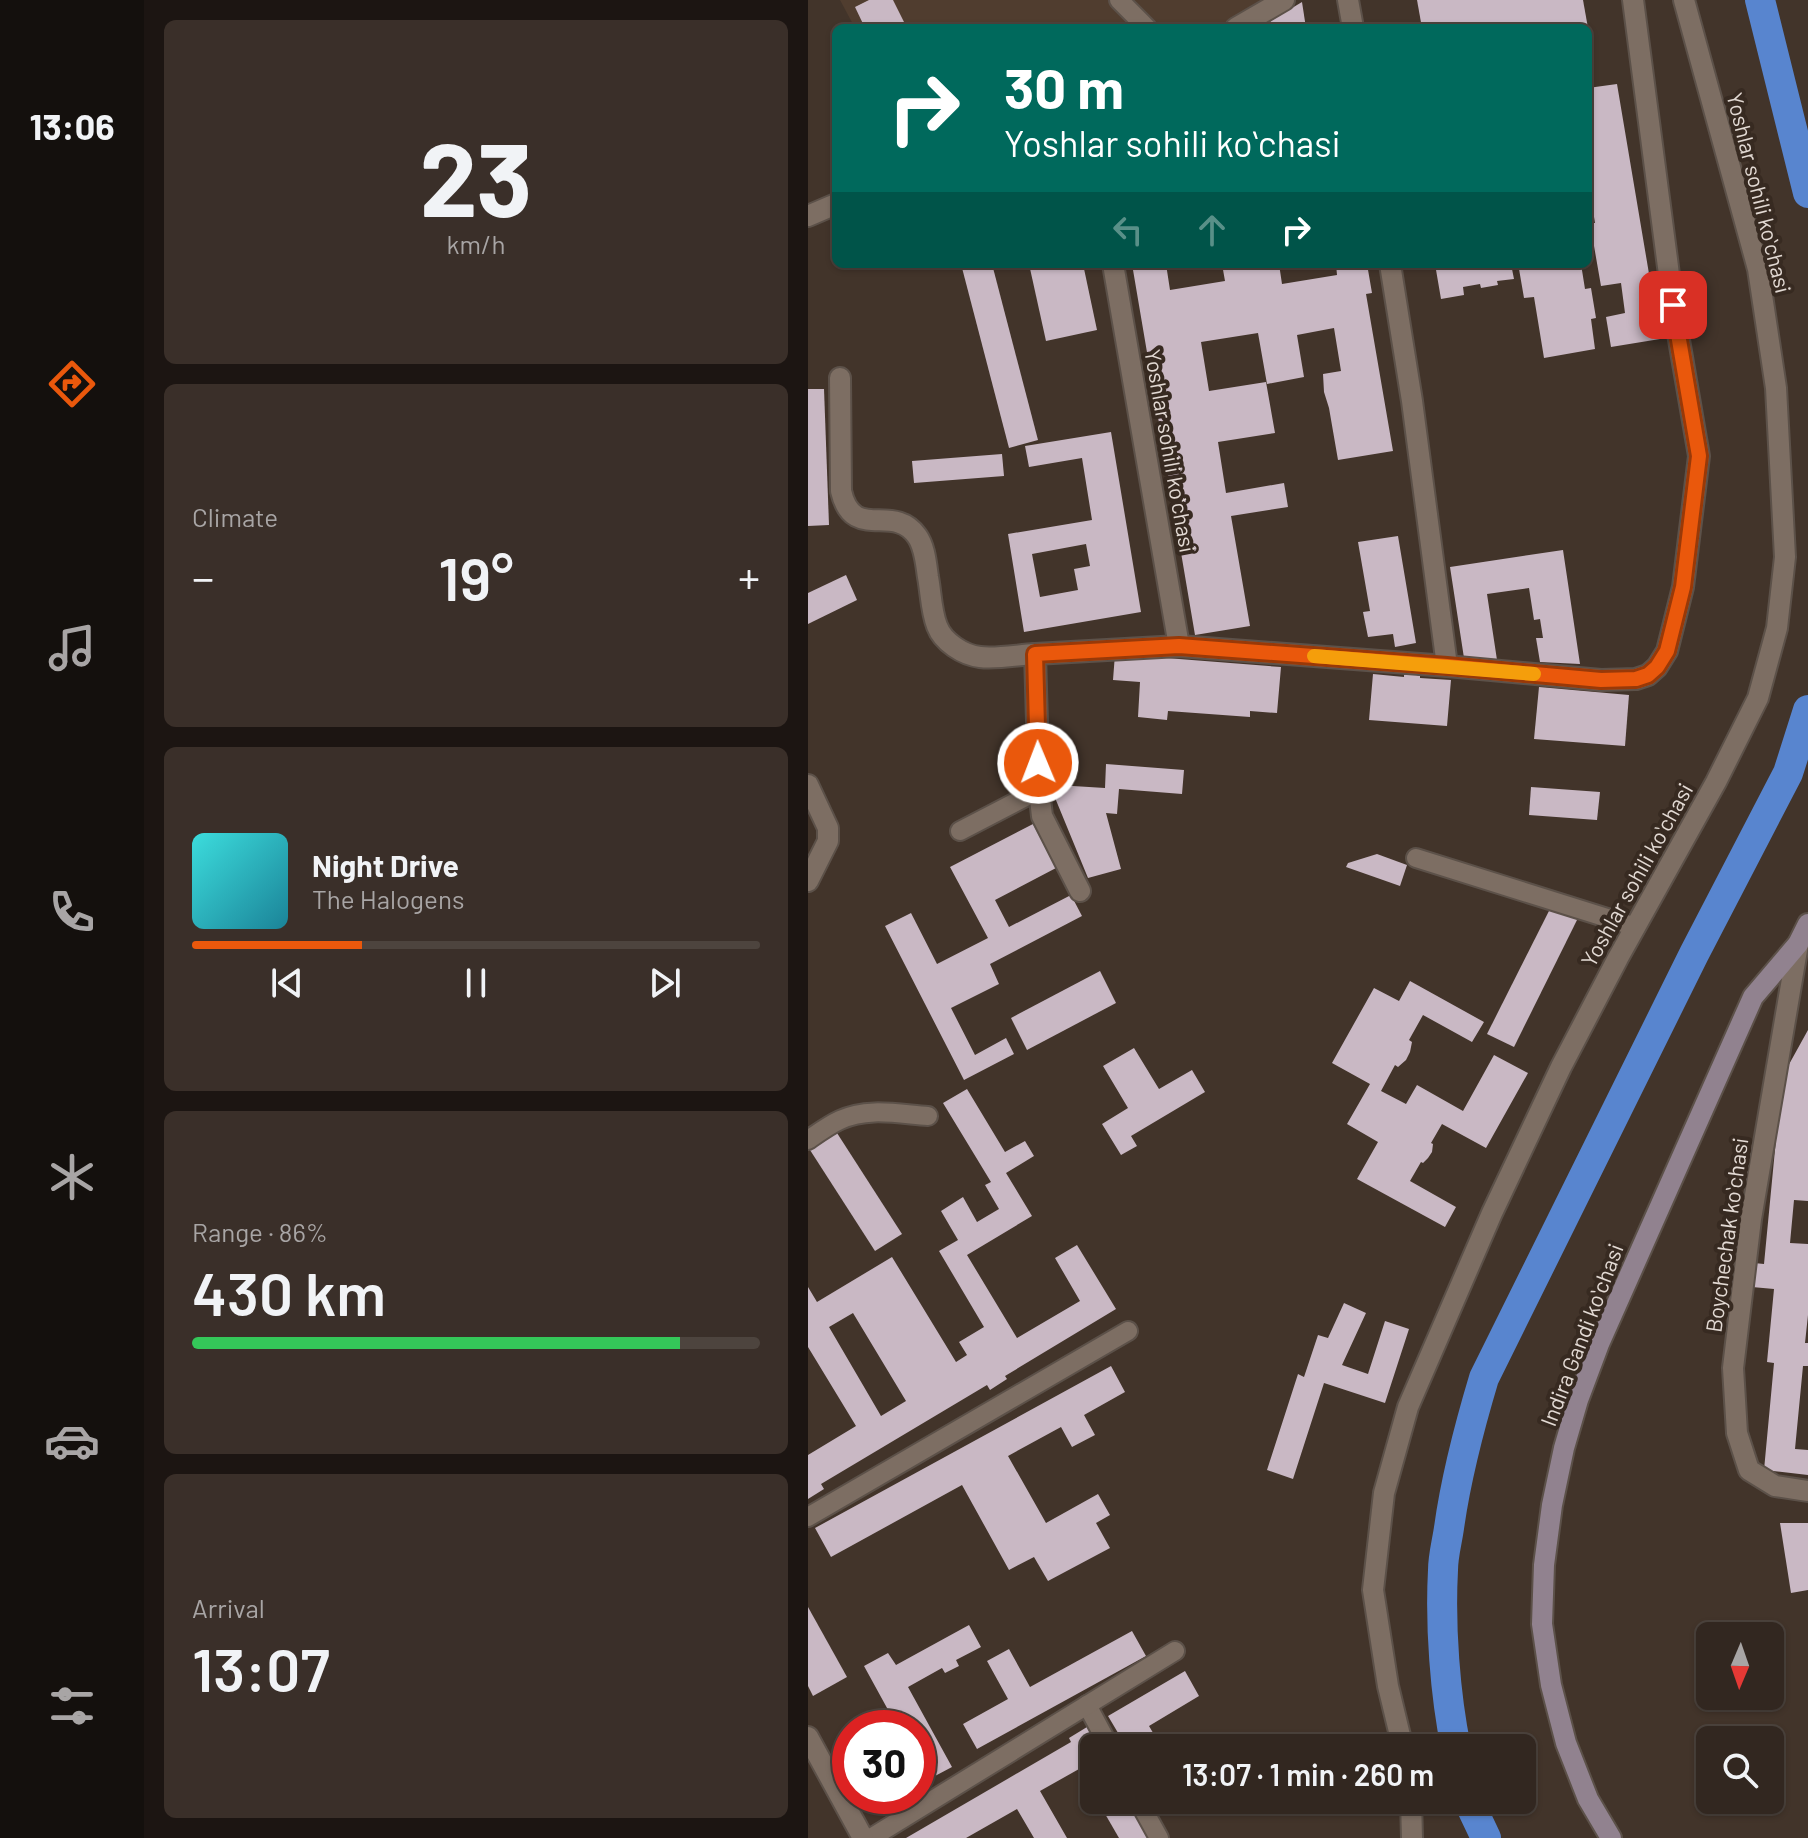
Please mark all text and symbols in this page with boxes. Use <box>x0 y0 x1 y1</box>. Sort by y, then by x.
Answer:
text: 30 m <box>1004 53 1124 120</box>
icon: right <box>872 56 976 160</box>
street label: Yoshlar sohili koʻchasi <box>1722 90 1797 296</box>
text: 13:06 <box>29 104 115 147</box>
text: 23 <box>420 113 532 238</box>
text: Yoshlar sohili koʻchasi <box>1004 121 1341 164</box>
icon: left <box>1106 208 1150 252</box>
icon: ahead <box>1190 208 1234 252</box>
icon: right <box>1274 208 1318 252</box>
text: km/h <box>447 228 505 259</box>
pin <box>1639 271 1707 339</box>
icon: arrive <box>1651 283 1695 327</box>
street label: Yoshlar sohili koʻchasi <box>1140 347 1202 554</box>
icon: directions <box>44 356 100 412</box>
text: Climate <box>192 501 278 532</box>
text: 19° <box>438 541 514 613</box>
text: − <box>192 550 214 603</box>
text: + <box>738 550 760 603</box>
icon: music <box>44 620 100 676</box>
position arrow <box>996 721 1080 805</box>
street label: Yoshlar sohili koʻchasi <box>1575 778 1697 971</box>
text: Night Drive <box>312 847 459 883</box>
text: The Halogens <box>312 883 464 914</box>
icon: phone <box>44 884 100 940</box>
icon: previous <box>265 961 309 1005</box>
icon: pause <box>454 961 498 1005</box>
icon: next <box>643 961 687 1005</box>
street label: Boychechak koʻchasi <box>1699 1136 1753 1334</box>
icon: climate <box>44 1149 100 1205</box>
text: Range · 86% <box>192 1216 328 1247</box>
street label: Indira Gandi koʻchasi <box>1534 1240 1628 1430</box>
text: 430 km <box>192 1256 386 1328</box>
icon: car <box>44 1413 100 1469</box>
text: Arrival <box>192 1592 265 1623</box>
north arrow <box>1696 1622 1784 1710</box>
map controls <box>1696 1622 1784 1814</box>
text: 13:07 <box>192 1632 330 1704</box>
icon: filters <box>44 1678 100 1734</box>
speed limit sign: 30 <box>832 1710 936 1814</box>
button: search <box>1696 1726 1784 1814</box>
text: 13:07 · 1 min · 260 m <box>1182 1756 1434 1792</box>

